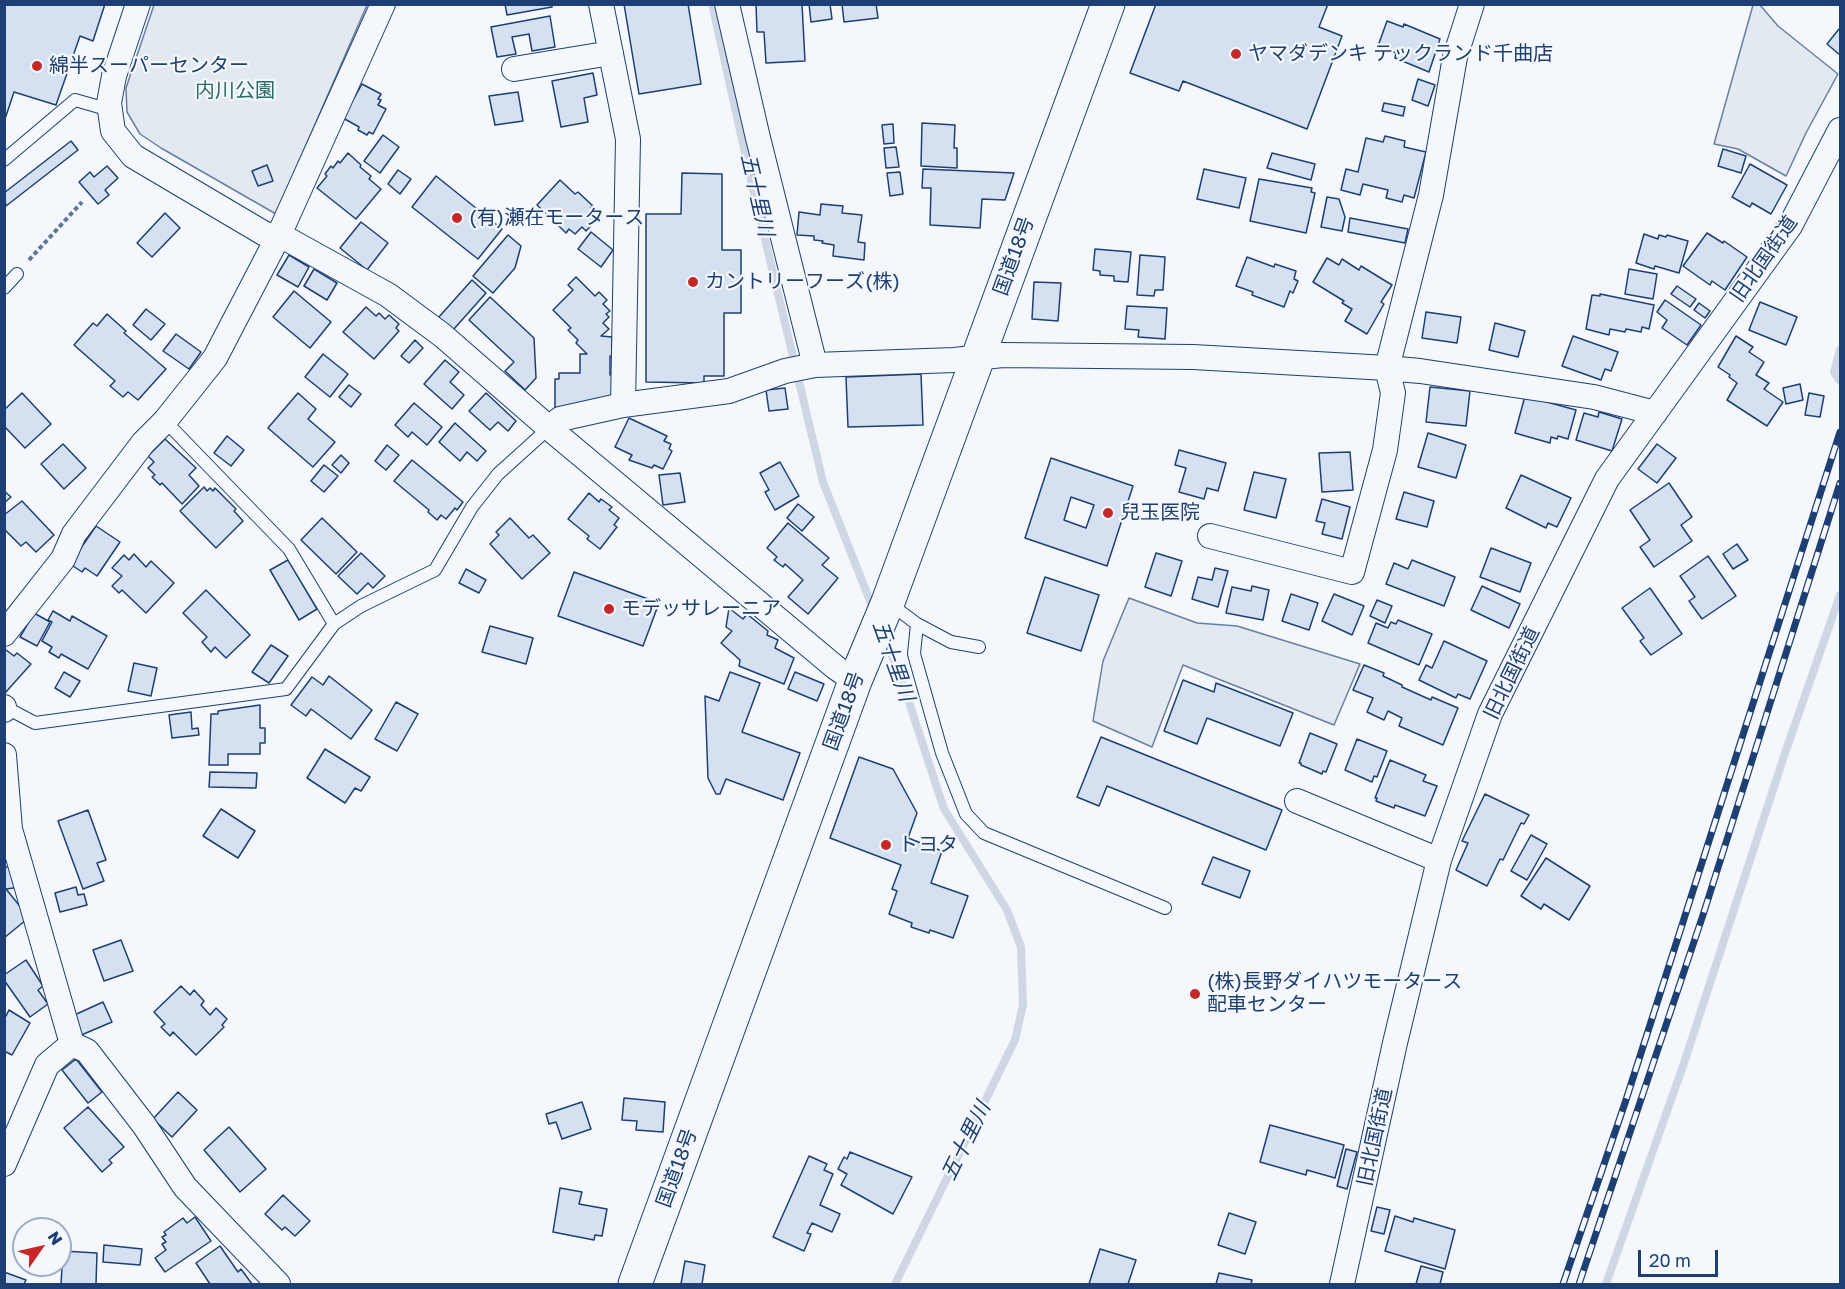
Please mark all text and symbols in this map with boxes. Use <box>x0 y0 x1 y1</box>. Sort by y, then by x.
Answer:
place label: ヤマダデンキ テックランド千曲店 <box>1248 42 1553 66</box>
marker: ヤマダデンキ テックランド千曲店 <box>1229 47 1243 61</box>
place label: 綿半スーパーセンター <box>49 54 249 78</box>
marker: 綿半スーパーセンター <box>30 59 44 73</box>
park label: 内川公園 <box>195 79 275 103</box>
water label: 五十里川 <box>735 151 779 239</box>
place label: (有)瀬在モータース <box>469 206 644 230</box>
marker: (有)瀬在モータース <box>450 211 464 225</box>
street label: 旧北国街道 <box>1725 211 1803 307</box>
street label: 国道18号 <box>989 213 1039 299</box>
place label: カントリーフーズ(株) <box>705 270 900 294</box>
marker: カントリーフーズ(株) <box>686 275 700 289</box>
place label: 兒玉医院 <box>1120 501 1200 525</box>
marker: 兒玉医院 <box>1101 506 1115 520</box>
place label: モデッサレーニア <box>621 597 781 621</box>
marker: モデッサレーニア <box>602 602 616 616</box>
water label: 五十里川 <box>867 617 919 705</box>
street label: 旧北国街道 <box>1479 623 1545 723</box>
street label: 国道18号 <box>819 668 869 754</box>
place label: トヨタ <box>898 833 958 857</box>
marker: トヨタ <box>879 838 893 852</box>
place label: (株)長野ダイハツモータース 配車センター <box>1207 970 1462 1017</box>
marker: (株)長野ダイハツモータース 配車センター <box>1188 987 1202 1001</box>
street label: 旧北国街道 <box>1353 1086 1397 1188</box>
water label: 五十里川 <box>936 1098 996 1184</box>
street label: 国道18号 <box>652 1125 702 1211</box>
north arrow <box>12 1217 72 1277</box>
text: N <box>44 1227 67 1249</box>
scale bar <box>1641 1238 1720 1276</box>
text: 20 m <box>1649 1249 1691 1271</box>

